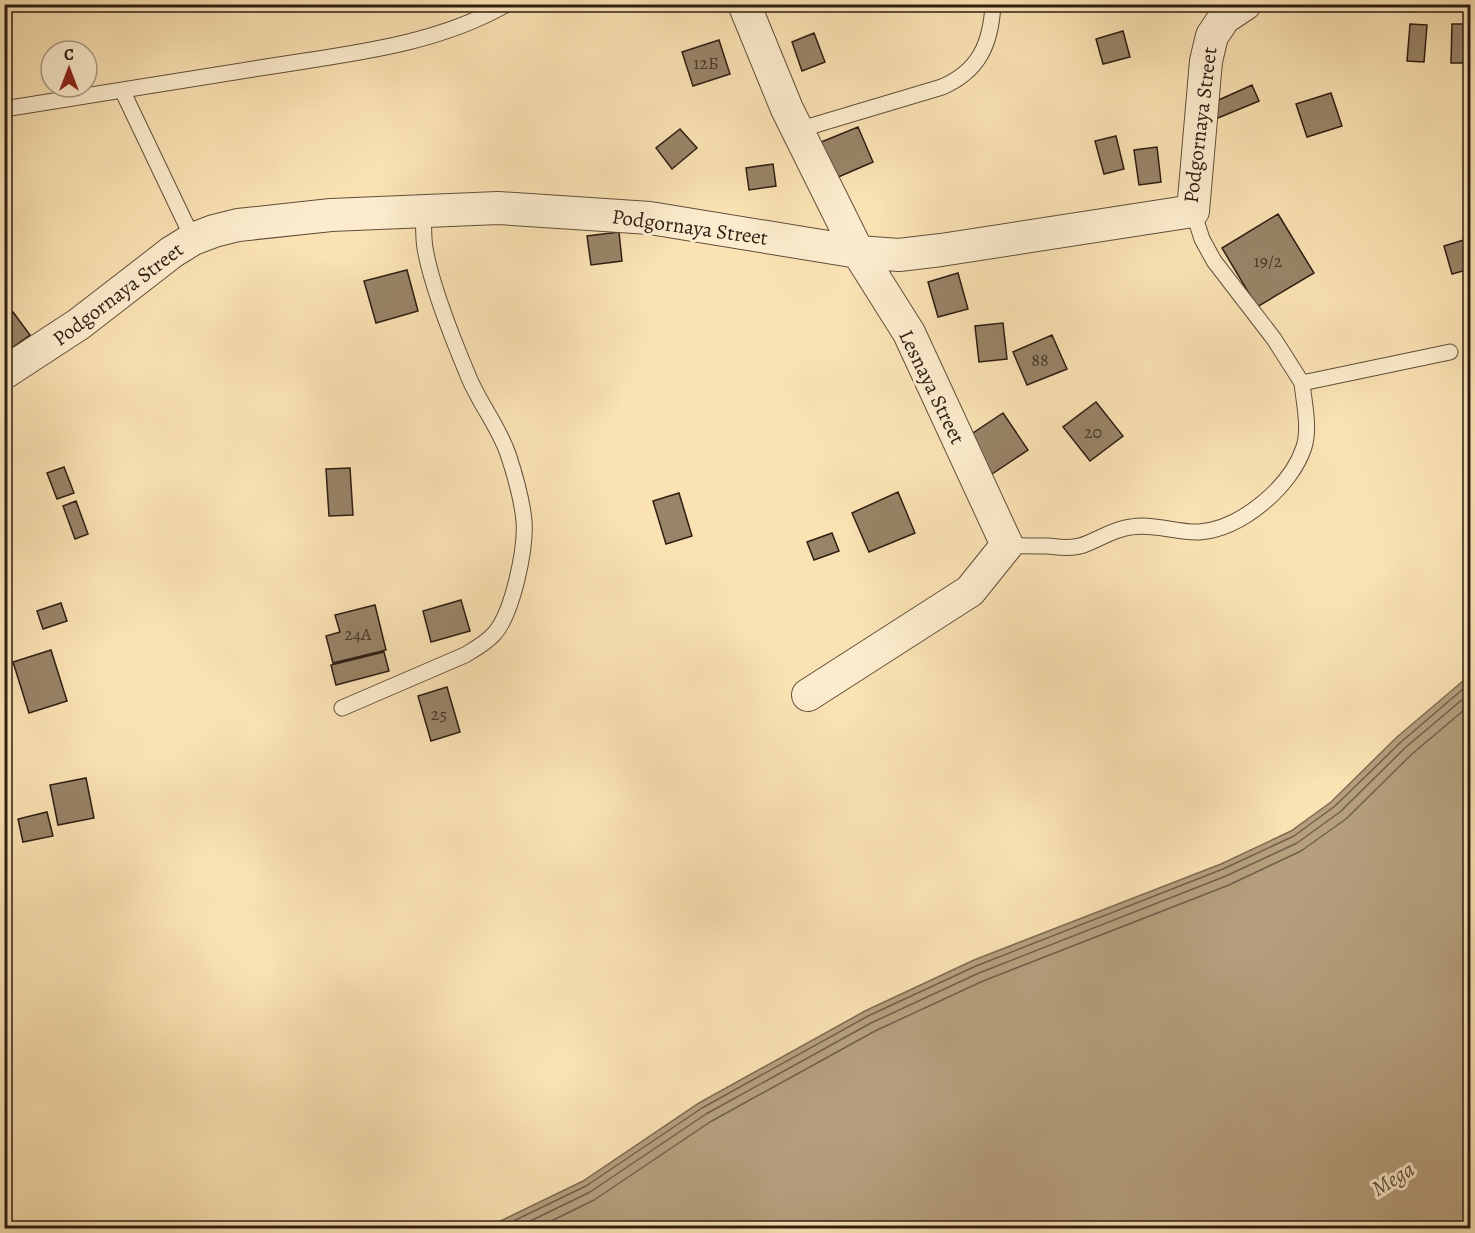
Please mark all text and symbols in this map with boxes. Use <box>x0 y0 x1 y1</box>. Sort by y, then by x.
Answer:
north arrow <box>39 39 99 99</box>
text: С <box>64 44 74 66</box>
street label: Podgornaya Street <box>1177 45 1223 205</box>
house number: 12Б <box>693 51 719 75</box>
street label: Podgornaya Street <box>610 202 770 252</box>
street label: Podgornaya Street <box>47 236 189 352</box>
house number: 19/2 <box>1254 249 1283 273</box>
street label: Lesnaya Street <box>892 325 972 449</box>
house number: 88 <box>1031 348 1049 372</box>
house number: 20 <box>1084 420 1102 444</box>
house number: 24А <box>344 622 372 646</box>
house number: 25 <box>431 702 447 726</box>
water label: Mega <box>1366 1154 1420 1204</box>

